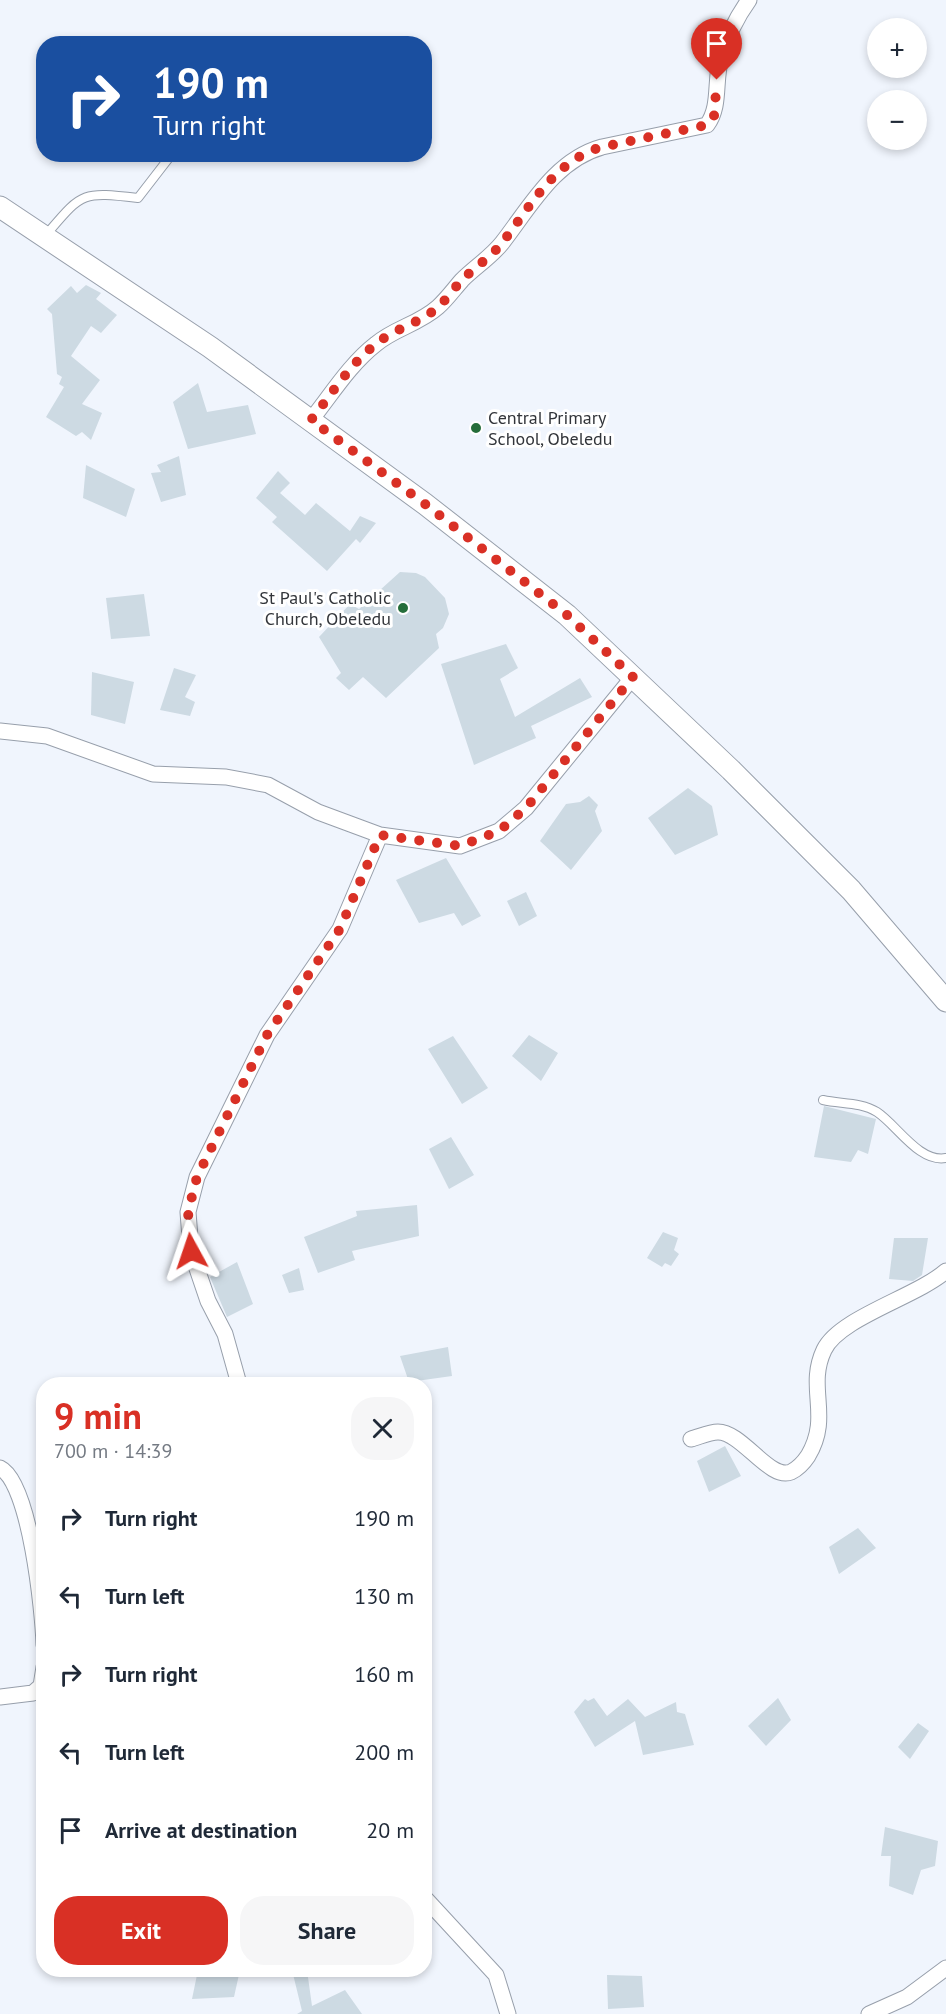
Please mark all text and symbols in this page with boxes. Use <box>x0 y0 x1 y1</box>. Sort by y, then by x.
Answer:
pin <box>691 18 742 80</box>
map controls <box>867 18 927 150</box>
button: + <box>867 18 927 78</box>
icon: arrive <box>700 27 733 60</box>
text: 190 m <box>153 55 269 110</box>
icon: right <box>54 60 132 138</box>
button: − <box>867 90 927 150</box>
text: Turn right <box>153 108 266 142</box>
place label: Central Primary School, Obeledu <box>488 406 613 450</box>
marker: Central Primary School, Obeledu <box>469 421 483 435</box>
place label: St Paul's Catholic Church, Obeledu <box>259 586 391 630</box>
marker: St Paul's Catholic Church, Obeledu <box>396 601 410 615</box>
position arrow <box>159 1219 223 1283</box>
text: 9 min <box>54 1392 142 1439</box>
button: close <box>351 1397 414 1460</box>
text: 700 m · 14:39 <box>54 1438 172 1464</box>
icon: right <box>54 1502 87 1535</box>
text: Turn right <box>105 1504 197 1532</box>
text: 190 m <box>354 1504 414 1532</box>
icon: left <box>54 1580 87 1613</box>
text: Turn left <box>105 1582 185 1610</box>
text: 130 m <box>354 1582 414 1610</box>
icon: right <box>54 1658 87 1691</box>
text: Turn right <box>105 1660 197 1688</box>
text: 160 m <box>354 1660 414 1688</box>
icon: left <box>54 1736 87 1769</box>
text: Turn left <box>105 1738 185 1766</box>
text: 200 m <box>354 1738 414 1766</box>
icon: arrive <box>54 1814 87 1847</box>
text: Arrive at destination <box>105 1816 297 1844</box>
text: 20 m <box>366 1816 414 1844</box>
button: Exit <box>54 1896 228 1965</box>
button: Share <box>240 1896 414 1965</box>

